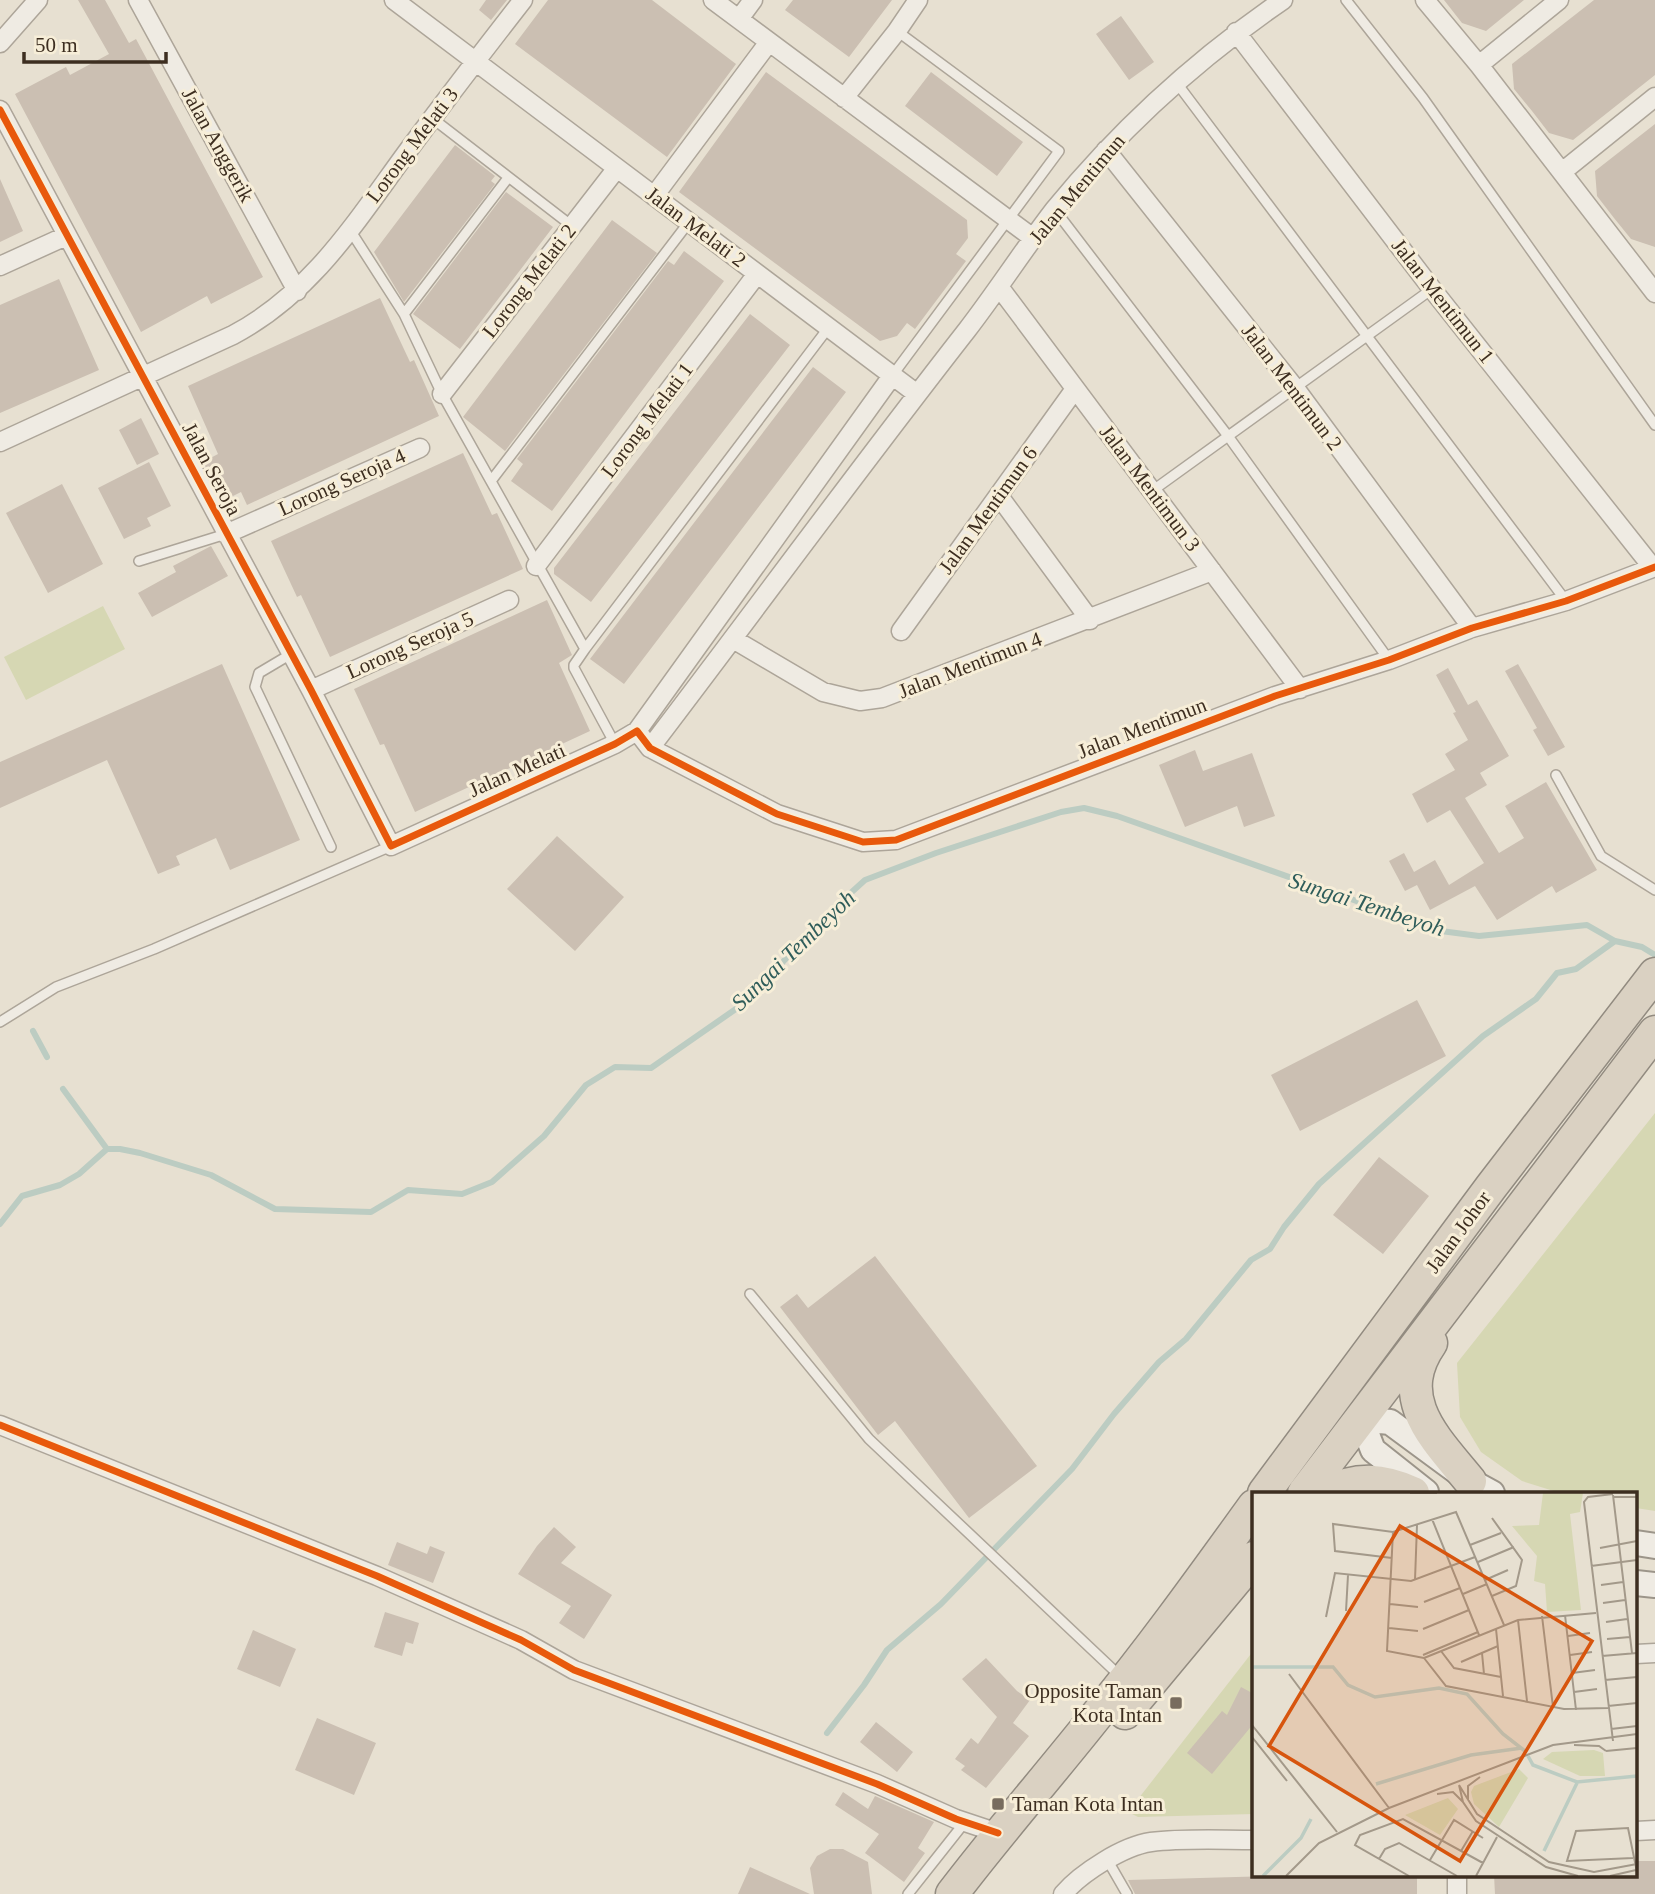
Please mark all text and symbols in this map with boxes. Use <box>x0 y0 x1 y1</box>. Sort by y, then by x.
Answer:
scale bar <box>24 21 166 65</box>
text: 50 m <box>35 33 78 57</box>
street label: Lorong Melati 3 <box>361 83 463 207</box>
street label: Jalan Anggerik <box>177 84 259 207</box>
street label: Jalan Mentimun <box>1024 129 1130 249</box>
street label: Jalan Melati 2 <box>641 182 751 272</box>
street label: Lorong Melati 2 <box>477 219 581 343</box>
street label: Jalan Mentimun 1 <box>1387 234 1499 368</box>
street label: Jalan Mentimun 2 <box>1237 319 1347 455</box>
street label: Lorong Melati 1 <box>596 358 698 482</box>
street label: Jalan Seroja <box>177 418 247 520</box>
street label: Jalan Mentimun 3 <box>1095 420 1205 556</box>
street label: Jalan Mentimun 6 <box>934 442 1042 578</box>
street label: Lorong Seroja 4 <box>275 443 410 521</box>
street label: Lorong Seroja 5 <box>343 606 477 684</box>
street label: Jalan Mentimun 4 <box>895 626 1046 703</box>
street label: Jalan Mentimun <box>1074 692 1210 764</box>
street label: Jalan Melati <box>465 738 569 802</box>
water label: Sungai Tembeyoh <box>1286 868 1448 941</box>
water label: Sungai Tembeyoh <box>726 885 860 1016</box>
street label: Jalan Johor <box>1420 1186 1496 1278</box>
inset map <box>1252 1492 1638 1876</box>
place label: Opposite Taman Kota Intan <box>1024 1679 1162 1727</box>
marker: Opposite Taman Kota Intan <box>1168 1695 1184 1711</box>
place label: Taman Kota Intan <box>1012 1792 1164 1816</box>
marker: Taman Kota Intan <box>990 1796 1006 1812</box>

